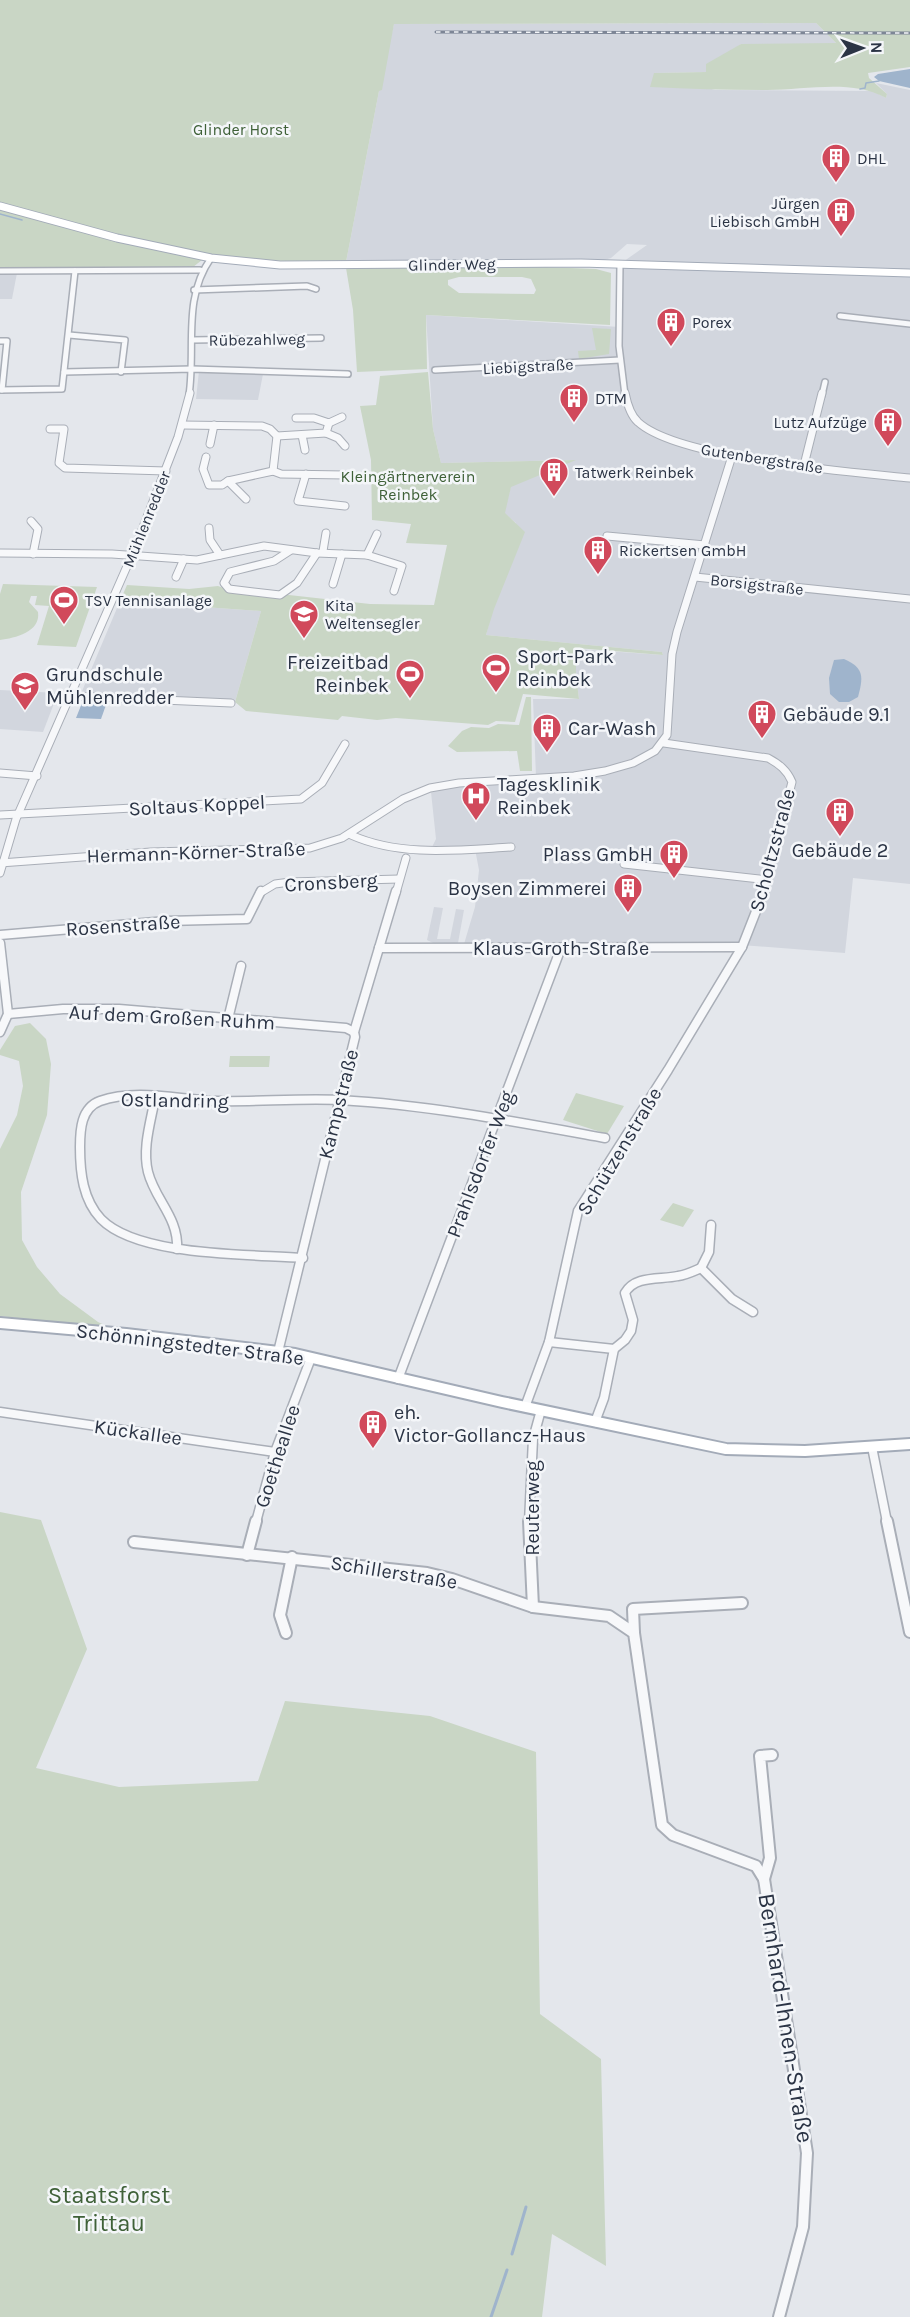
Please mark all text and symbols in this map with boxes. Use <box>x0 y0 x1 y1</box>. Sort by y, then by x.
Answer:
north arrow <box>832 18 892 78</box>
text: N <box>867 42 886 54</box>
park label: Glinder Horst <box>193 120 289 139</box>
building icon: DHL <box>820 142 852 184</box>
place label: DHL <box>857 149 886 168</box>
place label: Jürgen Liebisch GmbH <box>710 194 820 231</box>
building icon: Jürgen Liebisch GmbH <box>825 196 857 238</box>
street label: Glinder Weg <box>408 254 496 275</box>
building icon: Porex <box>655 306 687 348</box>
place label: Porex <box>692 313 732 332</box>
street label: Rübezahlweg <box>209 329 305 350</box>
street label: Liebigstraße <box>482 355 574 378</box>
building icon: DTM <box>558 382 590 424</box>
place label: DTM <box>595 389 627 408</box>
building icon: Lutz Aufzüge <box>872 406 904 448</box>
place label: Lutz Aufzüge <box>774 413 867 432</box>
street label: Gutenbergstraße <box>700 439 824 478</box>
building icon: Tatwerk Reinbek <box>538 456 570 498</box>
place label: Tatwerk Reinbek <box>575 463 694 482</box>
park label: Kleingärtnerverein Reinbek <box>341 467 475 504</box>
street label: Mühlenredder <box>119 468 174 570</box>
building icon: Rickertsen GmbH <box>582 534 614 576</box>
place label: Rickertsen GmbH <box>619 541 746 560</box>
street label: Borsigstraße <box>709 570 805 599</box>
sports icon: TSV Tennisanlage <box>48 584 80 626</box>
place label: TSV Tennisanlage <box>85 591 212 610</box>
place label: Kita Weltensegler <box>325 596 420 633</box>
school or university icon: Kita Weltensegler <box>288 598 320 640</box>
place label: Sport-Park Reinbek <box>517 645 614 691</box>
place label: Freizeitbad Reinbek <box>287 651 389 697</box>
sports icon: Sport-Park Reinbek <box>480 652 512 694</box>
sports icon: Freizeitbad Reinbek <box>394 658 426 700</box>
place label: Grundschule Mühlenredder <box>46 663 175 709</box>
school or university icon: Grundschule Mühlenredder <box>9 670 41 712</box>
building icon: Gebäude 9.1 <box>746 698 778 740</box>
place label: Gebäude 9.1 <box>783 703 890 726</box>
building icon: Car-Wash <box>531 712 563 754</box>
place label: Car-Wash <box>568 717 656 740</box>
place label: Tagesklinik Reinbek <box>497 773 600 819</box>
hospital icon: Tagesklinik Reinbek <box>460 780 492 822</box>
street label: Scholtzstraße <box>745 786 800 914</box>
street label: Soltaus Koppel <box>128 790 266 821</box>
building icon: Gebäude 2 <box>824 796 856 838</box>
street label: Hermann-Körner-Straße <box>86 837 306 868</box>
building icon: Plass GmbH <box>658 838 690 880</box>
place label: Gebäude 2 <box>792 839 888 862</box>
place label: Plass GmbH <box>543 843 653 866</box>
street label: Cronsberg <box>284 869 378 896</box>
building icon: Boysen Zimmerei <box>612 872 644 914</box>
place label: Boysen Zimmerei <box>448 877 607 900</box>
street label: Rosenstraße <box>65 910 181 941</box>
street label: Klaus-Groth-Straße <box>473 937 649 960</box>
street label: Auf dem Großen Ruhm <box>68 1001 276 1034</box>
street label: Kampstraße <box>314 1047 363 1161</box>
street label: Schützenstraße <box>572 1083 667 1219</box>
street label: Ostlandring <box>121 1088 229 1113</box>
street label: Prahlsdorfer Weg <box>442 1088 519 1241</box>
street label: Schönningstedter Straße <box>75 1319 305 1370</box>
place label: eh. Victor-Gollancz-Haus <box>394 1401 586 1447</box>
street label: Goetheallee <box>250 1402 305 1510</box>
building icon: eh. Victor-Gollancz-Haus <box>357 1408 389 1450</box>
street label: Kückallee <box>92 1415 183 1450</box>
street label: Reuterweg <box>521 1460 544 1556</box>
street label: Schillerstraße <box>329 1551 459 1594</box>
street label: Bernhard-Ihnen-Straße <box>752 1891 820 2145</box>
park label: Staatsforst Trittau <box>48 2181 170 2237</box>

